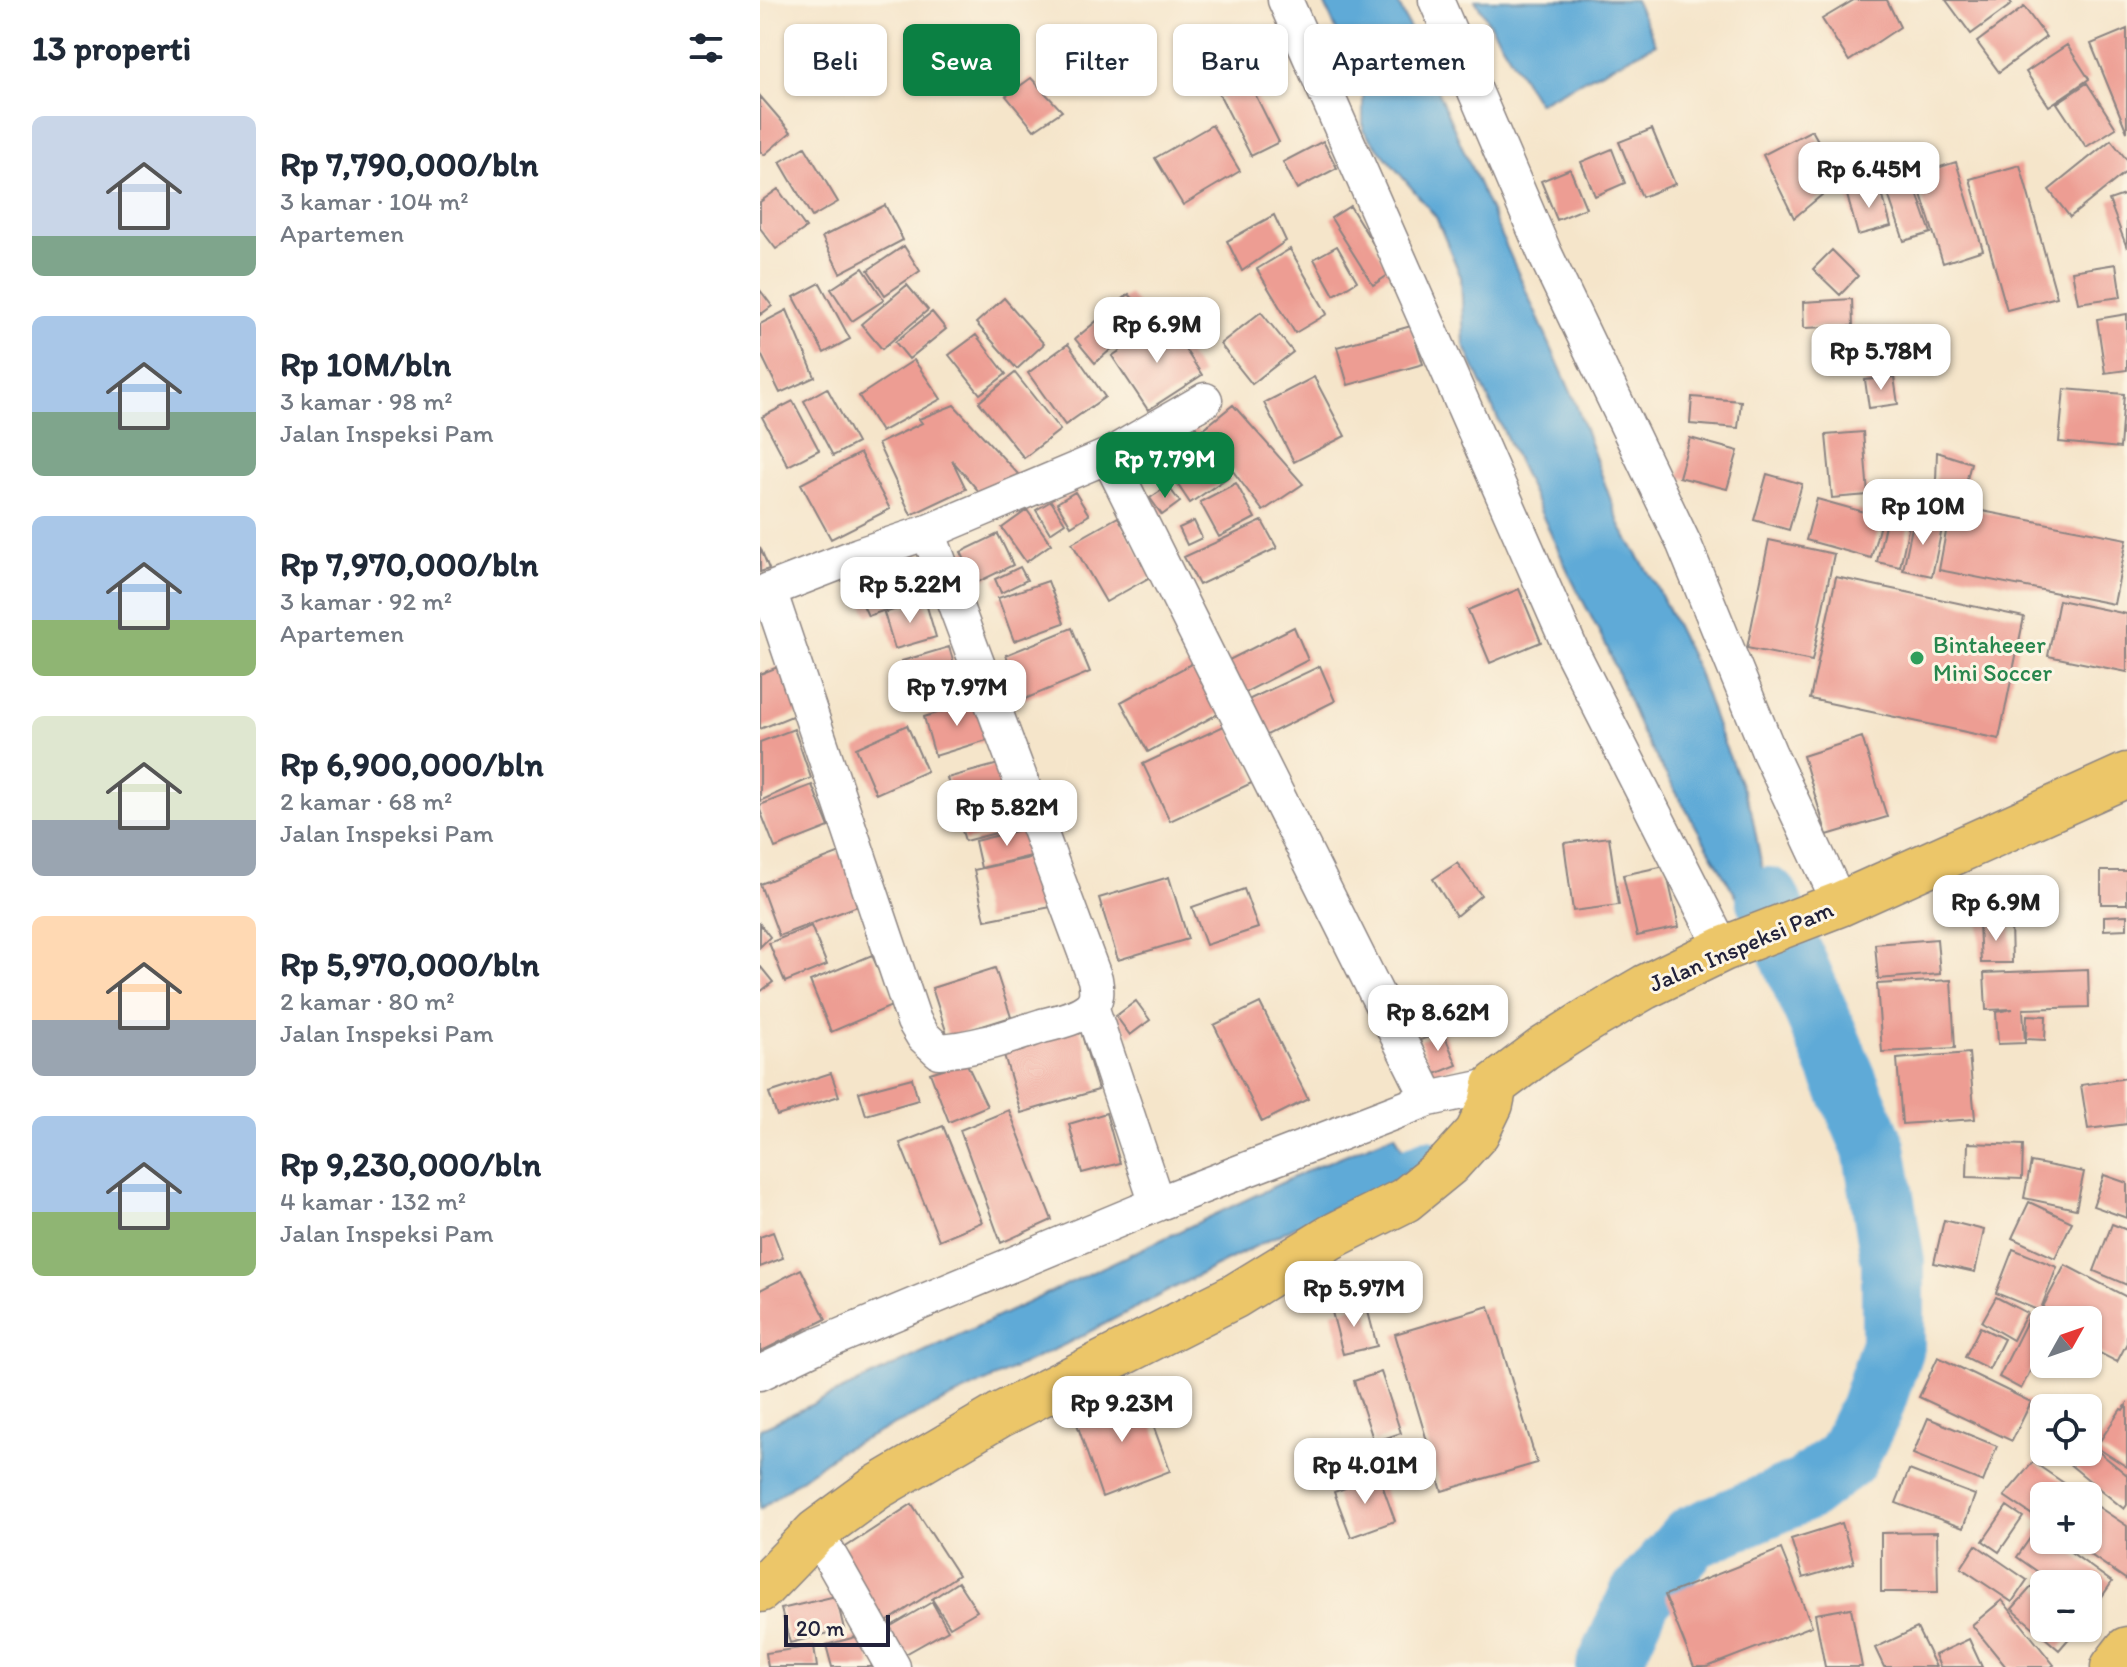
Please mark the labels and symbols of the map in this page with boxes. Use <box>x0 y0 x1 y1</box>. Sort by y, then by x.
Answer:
pin: Rp 6.45M <box>1786 142 1952 210</box>
pin: Rp 6.9M <box>1083 297 1231 365</box>
pin: Rp 5.78M <box>1798 324 1964 392</box>
pin: Rp 7.79M <box>1082 432 1248 500</box>
pin: Rp 10M <box>1858 479 1988 547</box>
pin: Rp 5.22M <box>827 557 993 625</box>
place label: Bintaheeer Mini Soccer <box>1933 630 2052 687</box>
marker: Bintaheeer Mini Soccer <box>1908 649 1926 667</box>
pin: Rp 7.97M <box>874 660 1040 728</box>
pin: Rp 5.82M <box>924 780 1090 848</box>
pin: Rp 6.9M <box>1922 875 2070 943</box>
street label: Jalan Inspeksi Pam <box>1645 894 1837 998</box>
pin: Rp 8.62M <box>1355 985 1521 1053</box>
pin: Rp 5.97M <box>1271 1261 1437 1329</box>
north arrow <box>2030 1306 2102 1378</box>
pin: Rp 9.23M <box>1039 1376 1205 1444</box>
pin: Rp 4.01M <box>1282 1438 1448 1506</box>
scale bar <box>784 1611 890 1647</box>

